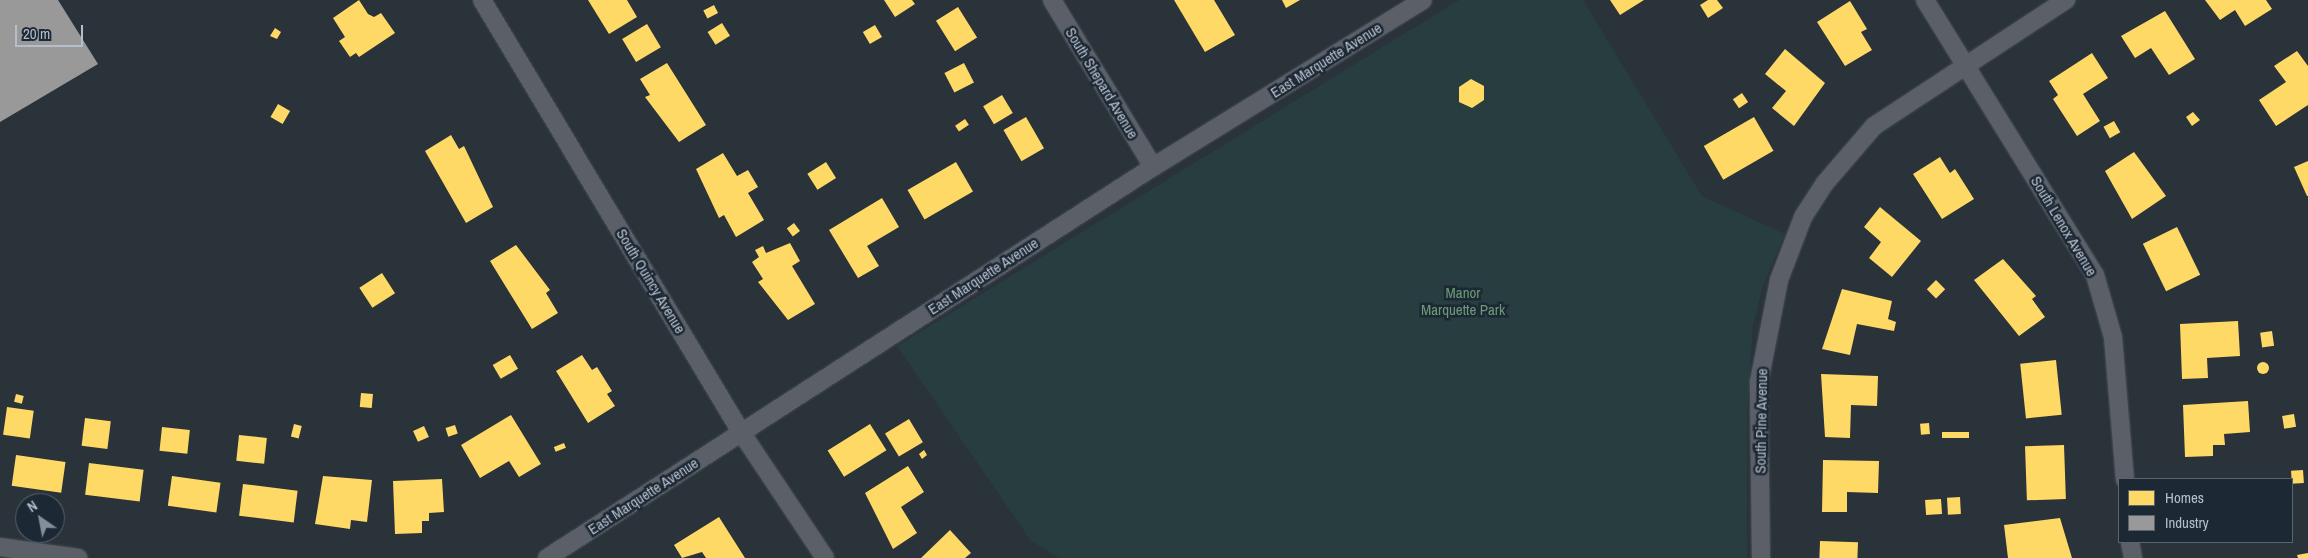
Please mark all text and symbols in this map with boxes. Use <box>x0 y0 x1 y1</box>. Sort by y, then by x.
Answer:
scale bar <box>18 15 85 47</box>
street label: East Marquette Avenue <box>1267 18 1385 102</box>
text: 20 m <box>23 23 50 44</box>
street label: South Shepard Avenue <box>1062 24 1142 142</box>
street label: South Lenox Avenue <box>2027 173 2101 279</box>
street label: South Quincy Avenue <box>613 225 689 337</box>
street label: East Marquette Avenue <box>924 234 1042 318</box>
park label: Manor Marquette Park <box>1421 283 1505 318</box>
street label: South Pine Avenue <box>1751 368 1771 474</box>
street label: East Marquette Avenue <box>584 454 702 538</box>
legend <box>2118 478 2293 543</box>
text: Homes <box>2165 487 2204 508</box>
north arrow <box>15 493 65 543</box>
text: N <box>24 496 41 516</box>
text: Industry <box>2165 512 2209 533</box>

